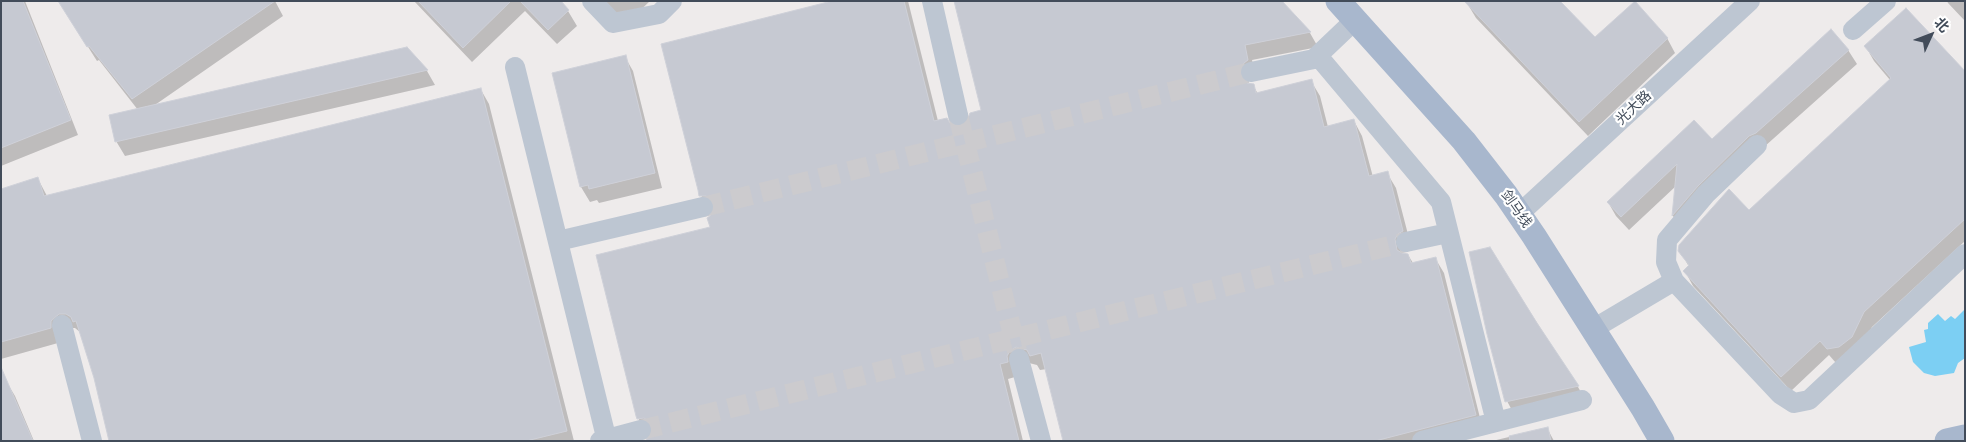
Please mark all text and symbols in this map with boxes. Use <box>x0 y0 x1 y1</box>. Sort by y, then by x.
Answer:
north arrow <box>1906 10 1956 60</box>
text: 北 <box>1931 14 1953 35</box>
street label: 光大路 <box>1613 88 1655 128</box>
street label: 剑马线 <box>1497 187 1535 231</box>

